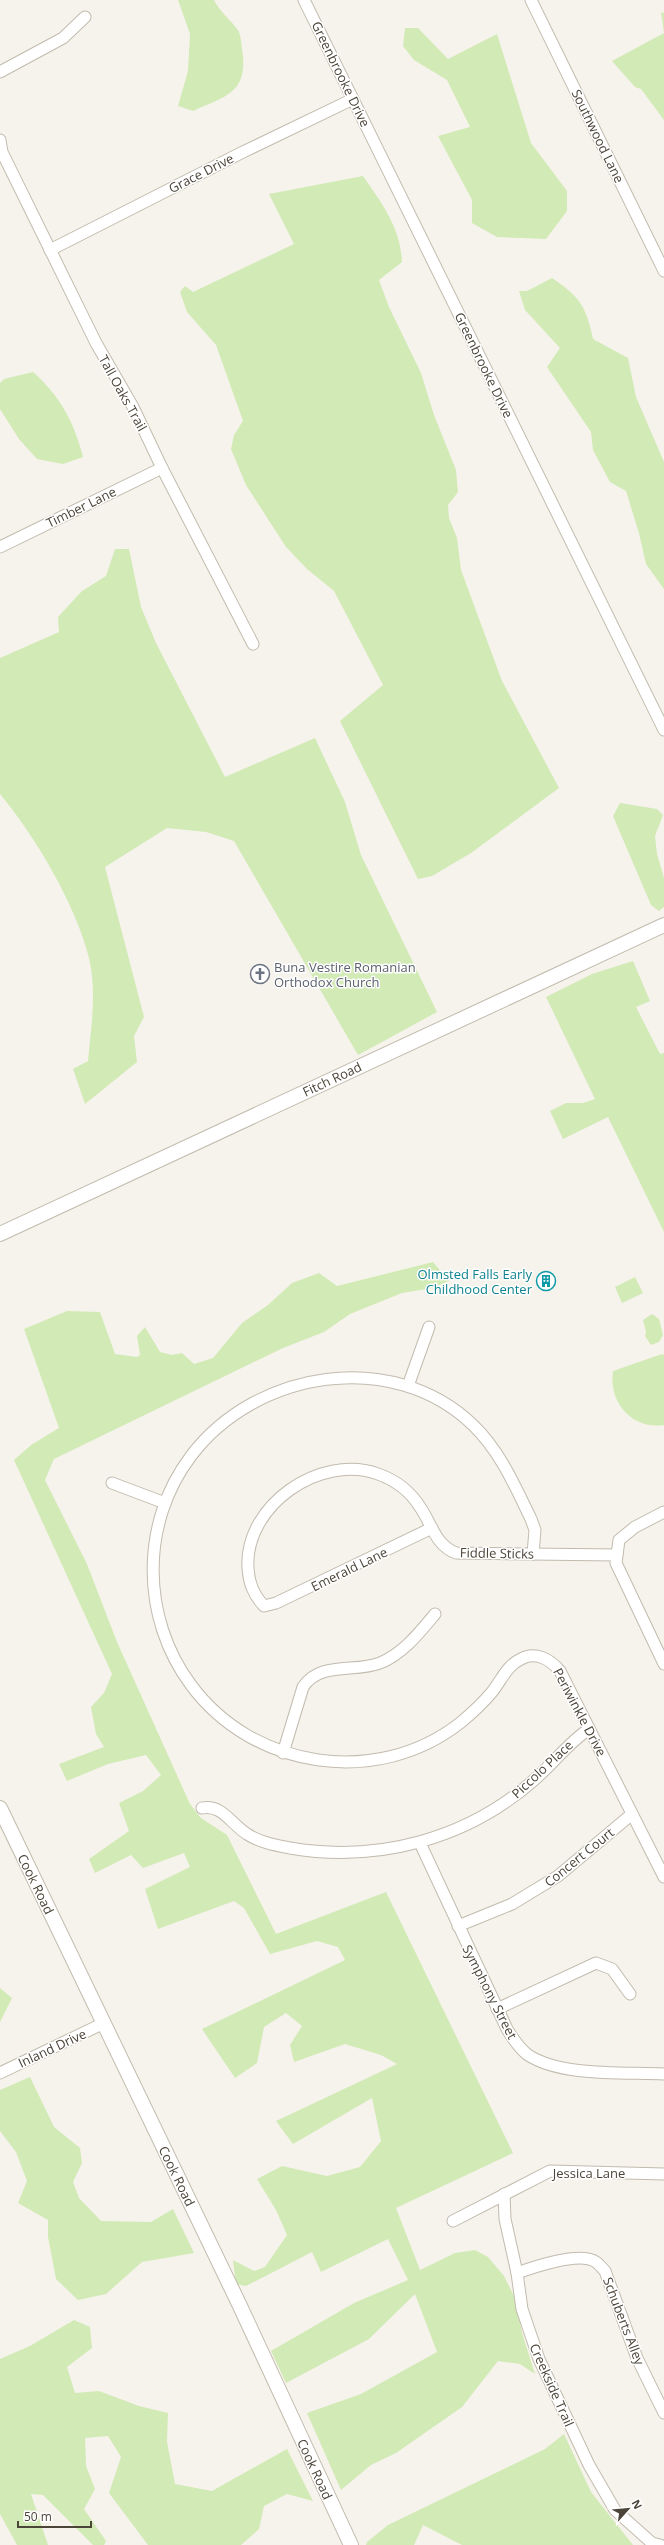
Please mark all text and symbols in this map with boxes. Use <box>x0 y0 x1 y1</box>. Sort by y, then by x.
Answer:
street label: Greenbrooke Drive <box>308 18 374 130</box>
street label: Southwood Lane <box>568 86 628 186</box>
street label: Grace Drive <box>165 149 237 197</box>
street label: Greenbrooke Drive <box>451 309 517 421</box>
street label: Tall Oaks Trail <box>95 352 151 434</box>
street label: Timber Lane <box>43 482 119 532</box>
place label: Buna Vestire Romanian Orthodox Church <box>274 958 416 991</box>
church icon: Buna Vestire Romanian Orthodox Church <box>249 963 271 985</box>
street label: Fitch Road <box>300 1057 364 1101</box>
place label: Olmsted Falls Early Childhood Center <box>417 1265 533 1298</box>
building icon: Olmsted Falls Early Childhood Center <box>535 1270 557 1292</box>
street label: Emerald Lane <box>308 1543 390 1595</box>
street label: Fiddle Sticks <box>460 1543 534 1563</box>
street label: Periwinkle Drive <box>549 1665 611 1759</box>
street label: Piccolo Place <box>507 1736 577 1802</box>
street label: Concert Court <box>540 1823 618 1891</box>
street label: Cook Road <box>14 1851 58 1917</box>
street label: Symphony Street <box>458 1942 522 2043</box>
street label: Inland Drive <box>15 2024 89 2072</box>
street label: Cook Road <box>155 2143 199 2209</box>
street label: Jessica Lane <box>551 2164 625 2182</box>
street label: Schuberts Alley <box>599 2275 649 2368</box>
street label: Creekside Trail <box>526 2341 578 2429</box>
street label: Cook Road <box>293 2436 337 2502</box>
north arrow <box>608 2489 648 2529</box>
text: N <box>629 2497 646 2512</box>
scale bar <box>18 2503 91 2529</box>
text: 50 m <box>24 2508 52 2525</box>

